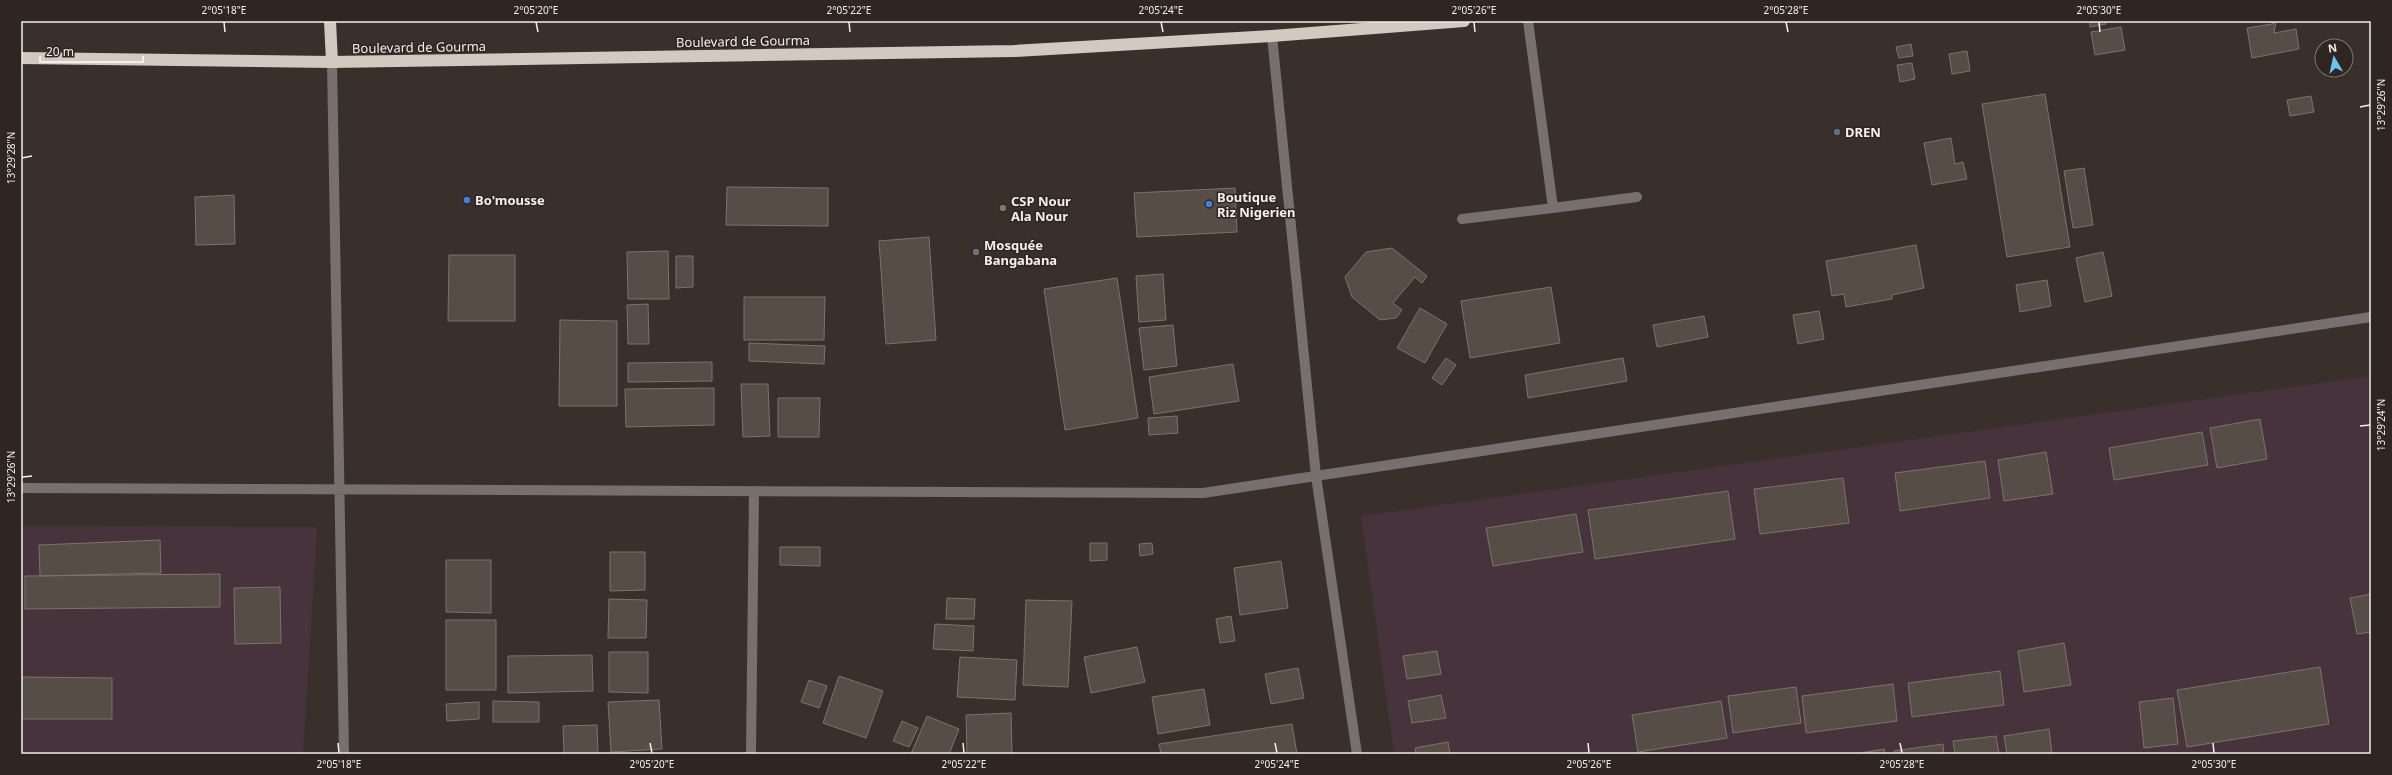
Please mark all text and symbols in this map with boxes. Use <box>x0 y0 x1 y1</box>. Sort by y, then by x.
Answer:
text: 2°05'18"E <box>202 3 246 17</box>
text: 2°05'20"E <box>514 3 558 17</box>
text: 2°05'22"E <box>827 3 871 17</box>
text: 2°05'24"E <box>1139 3 1183 17</box>
text: 2°05'26"E <box>1452 3 1496 17</box>
text: 2°05'28"E <box>1764 3 1808 17</box>
text: 2°05'30"E <box>2077 3 2121 17</box>
street label: Boulevard de Gourma <box>676 31 810 51</box>
street label: Boulevard de Gourma <box>352 37 486 57</box>
scale bar <box>40 38 143 64</box>
north arrow <box>2314 38 2354 78</box>
text: N <box>2327 40 2338 56</box>
text: 20 m <box>46 43 74 60</box>
text: 13°29'26"N <box>2374 79 2388 131</box>
place label: DREN <box>1845 123 1881 141</box>
marker: DREN <box>1832 127 1842 137</box>
text: 13°29'28"N <box>4 132 18 184</box>
place label: Boutique Riz Nigerien <box>1217 188 1296 221</box>
place label: Bo'mousse <box>475 191 545 209</box>
place label: CSP Nour Ala Nour <box>1011 192 1071 225</box>
marker: Bo'mousse <box>462 195 472 205</box>
marker: Boutique Riz Nigerien <box>1204 199 1214 209</box>
marker: CSP Nour Ala Nour <box>998 203 1008 213</box>
place label: Mosquée Bangabana <box>984 236 1057 269</box>
marker: Mosquée Bangabana <box>971 247 981 257</box>
text: 13°29'24"N <box>2374 399 2388 451</box>
text: 13°29'26"N <box>4 451 18 503</box>
text: 2°05'18"E <box>317 757 361 771</box>
text: 2°05'20"E <box>630 757 674 771</box>
text: 2°05'22"E <box>942 757 986 771</box>
text: 2°05'24"E <box>1255 757 1299 771</box>
text: 2°05'26"E <box>1567 757 1611 771</box>
text: 2°05'28"E <box>1880 757 1924 771</box>
text: 2°05'30"E <box>2192 757 2236 771</box>

